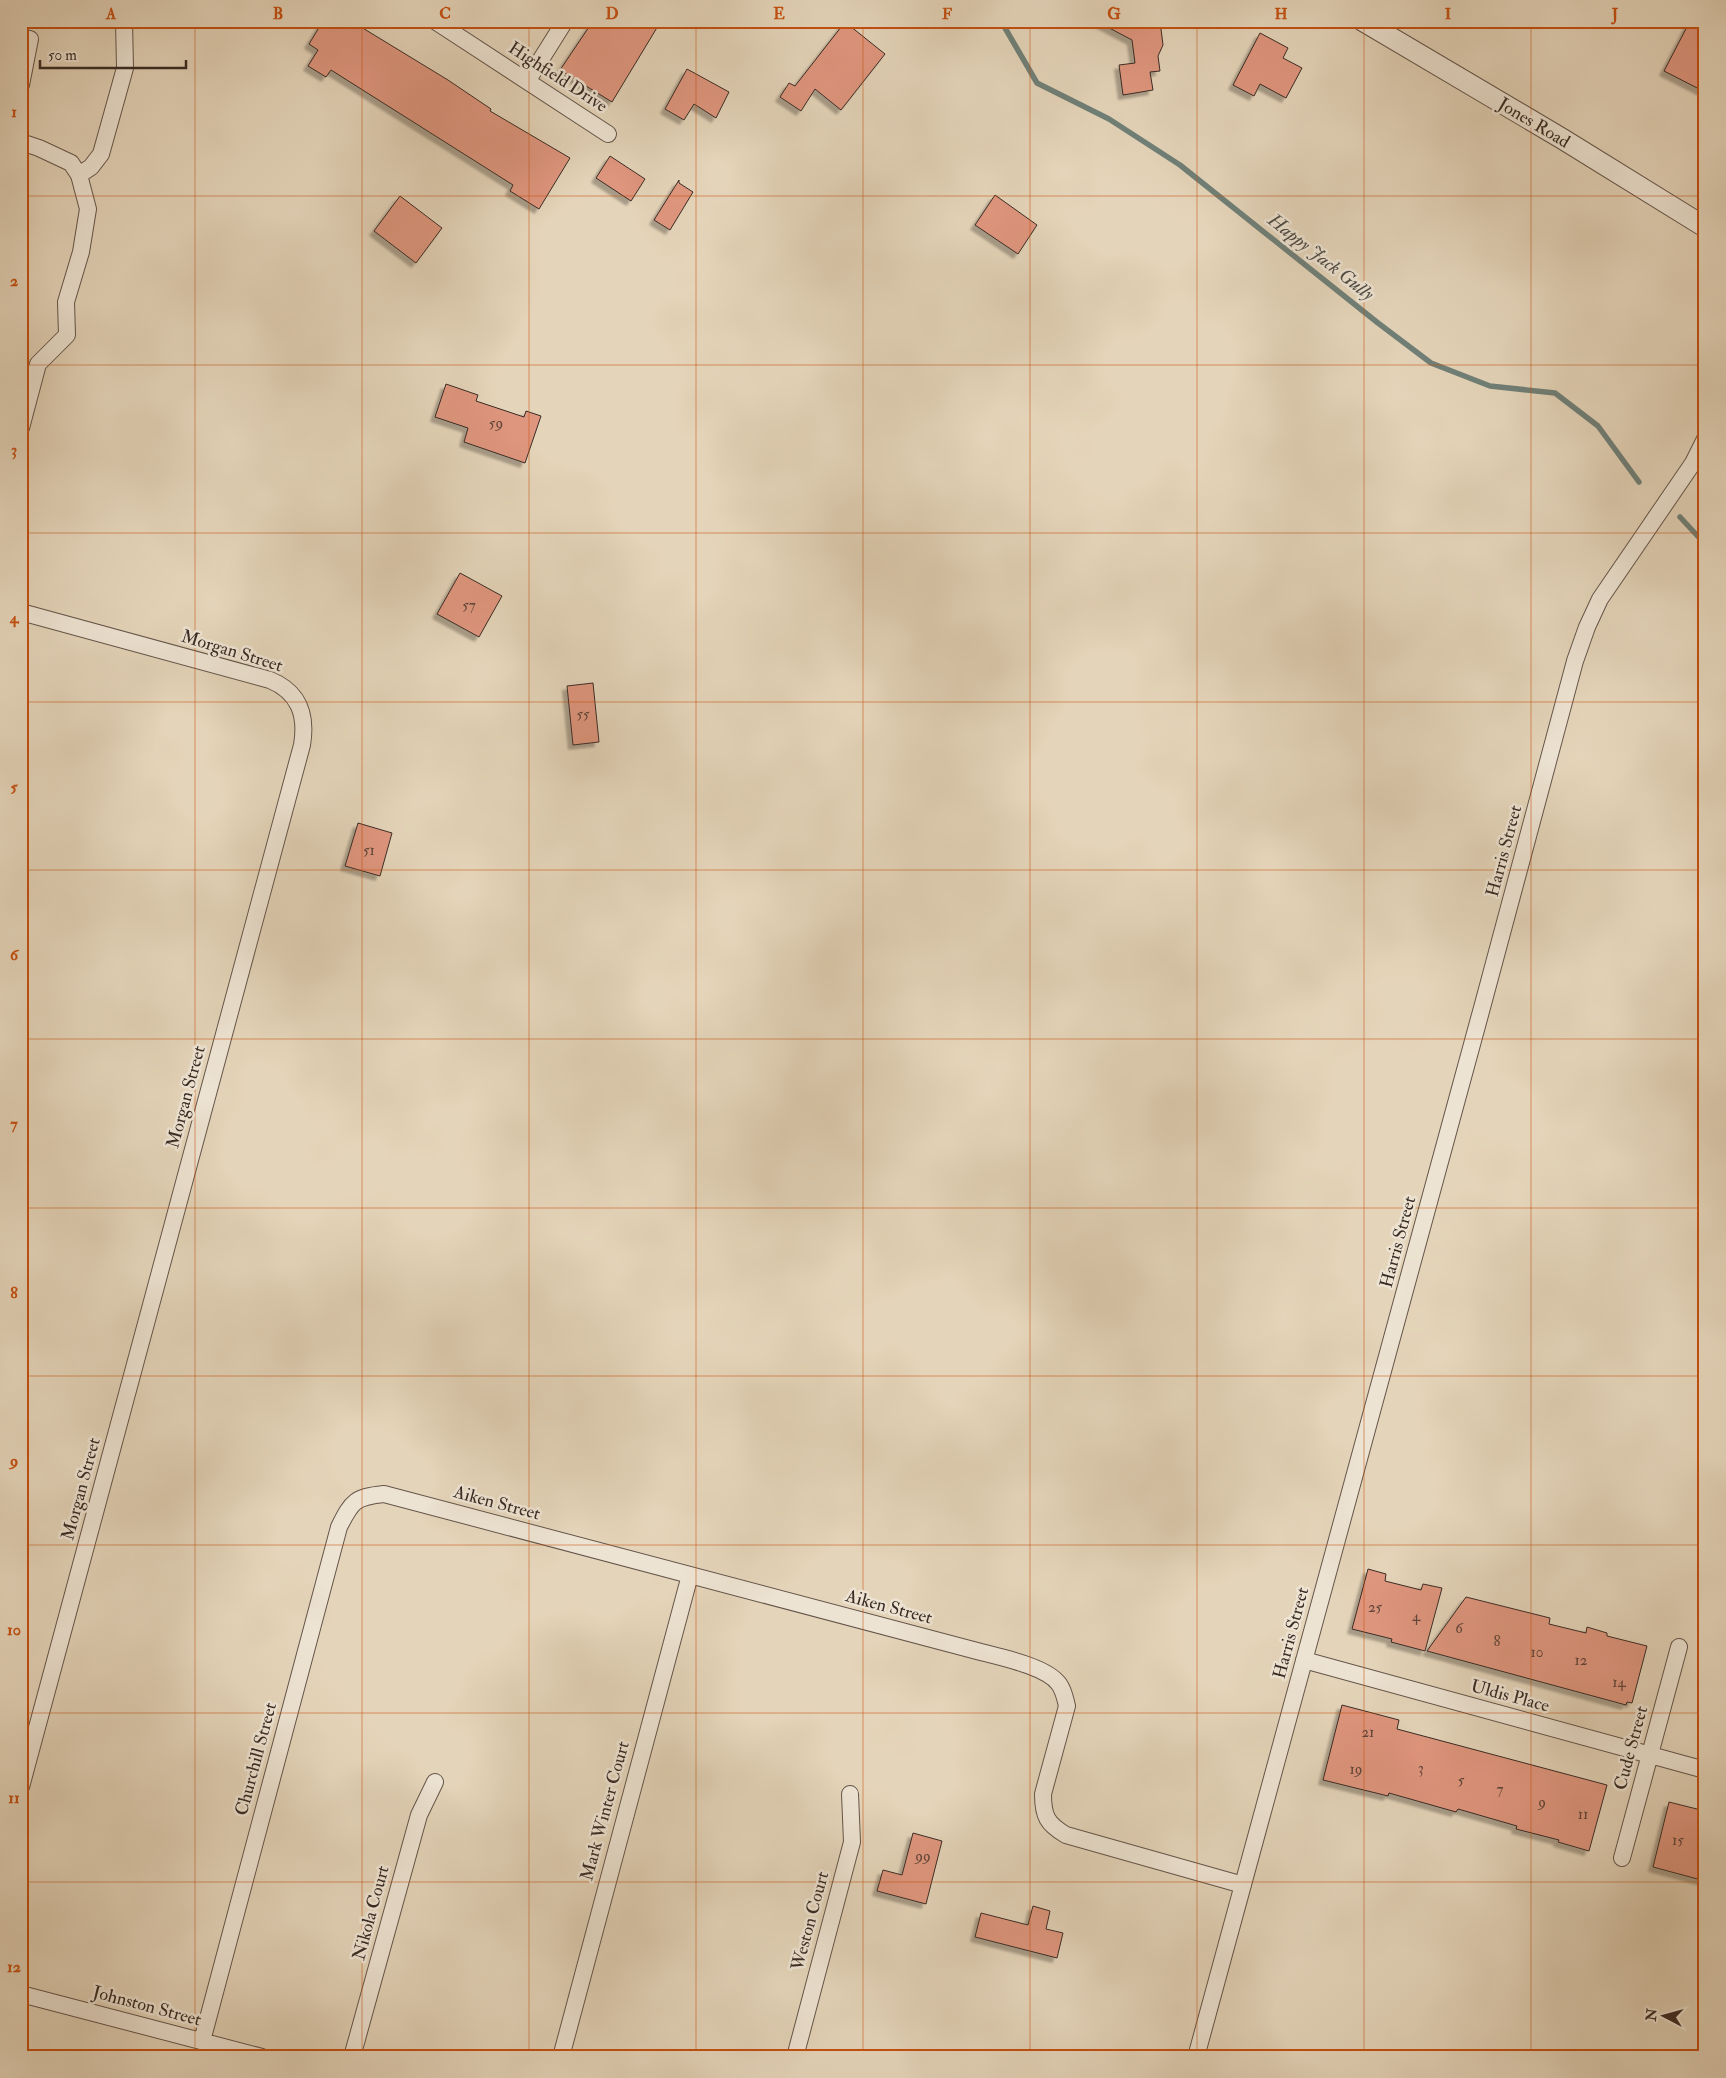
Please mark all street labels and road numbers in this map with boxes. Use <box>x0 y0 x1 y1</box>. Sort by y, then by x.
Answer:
street label: Highfield Drive <box>504 36 612 118</box>
street label: Jones Road <box>1493 92 1574 154</box>
street label: Morgan Street <box>178 625 286 677</box>
street label: Harris Street <box>1481 803 1527 899</box>
street label: Morgan Street <box>161 1043 211 1151</box>
street label: Harris Street <box>1375 1194 1421 1290</box>
street label: Morgan Street <box>56 1435 106 1543</box>
street label: Aiken Street <box>450 1480 543 1526</box>
street label: Aiken Street <box>842 1584 935 1630</box>
street label: Harris Street <box>1268 1585 1314 1681</box>
street label: Uldis Place <box>1468 1674 1552 1718</box>
street label: Churchill Street <box>230 1700 282 1818</box>
street label: Cude Street <box>1609 1703 1653 1792</box>
street label: Mark Winter Court <box>575 1739 635 1883</box>
street label: Nikola Court <box>347 1863 395 1963</box>
street label: Weston Court <box>785 1869 834 1974</box>
street label: Johnston Street <box>89 1980 204 2032</box>

